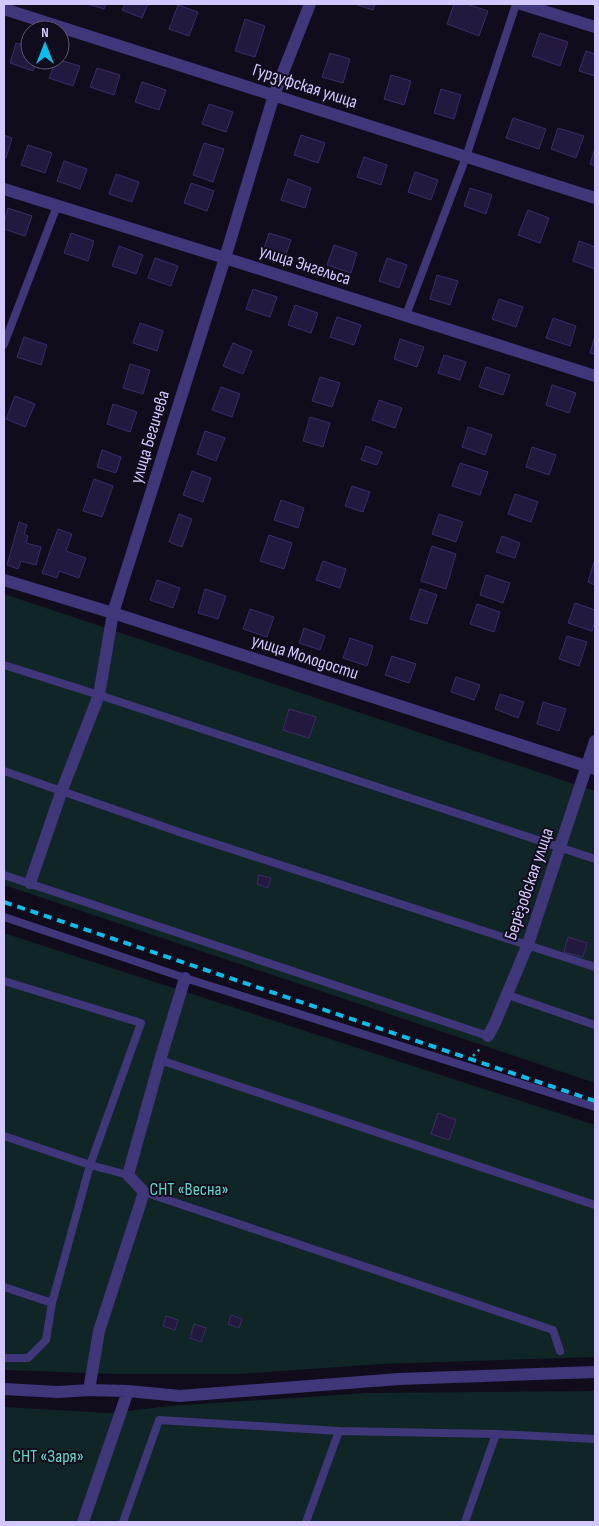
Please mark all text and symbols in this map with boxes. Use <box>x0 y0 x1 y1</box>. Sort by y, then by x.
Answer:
north arrow <box>20 20 70 70</box>
text: N <box>41 24 49 41</box>
street label: Гурзуфская улица <box>250 59 360 113</box>
street label: улица Энгельса <box>257 240 353 290</box>
street label: улица Бегичева <box>126 388 174 486</box>
street label: улица Молодости <box>249 630 361 684</box>
street label: Берёзовская улица <box>500 825 558 943</box>
park label: СНТ «Весна» <box>149 1179 229 1200</box>
park label: СНТ «Заря» <box>12 1446 84 1467</box>

